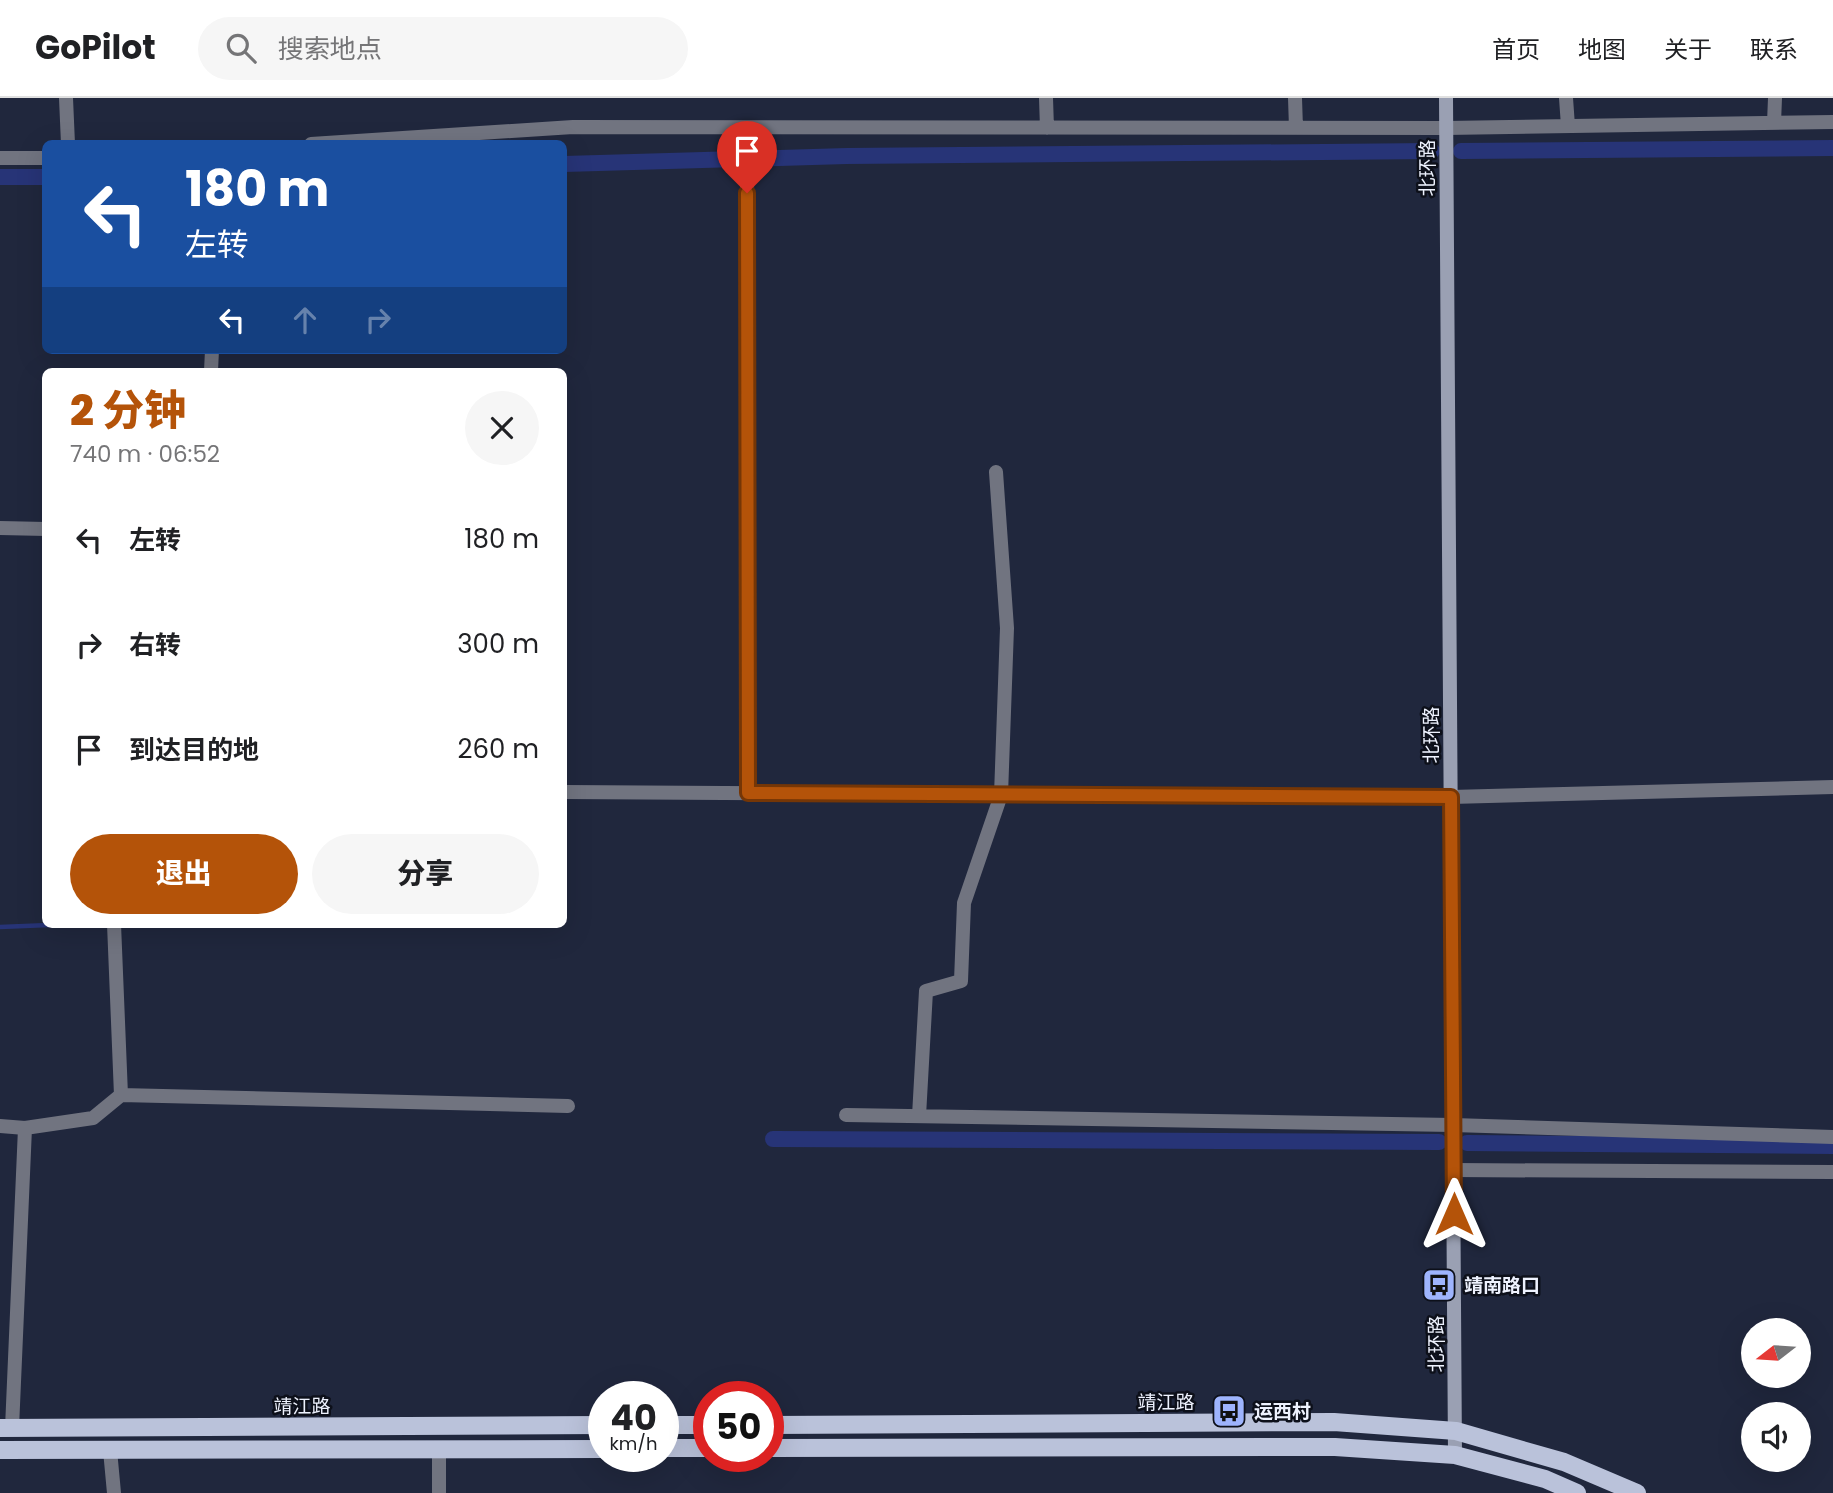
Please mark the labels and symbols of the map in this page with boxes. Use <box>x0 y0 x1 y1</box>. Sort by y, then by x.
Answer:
pin <box>717 121 777 193</box>
street label: 北环路 <box>1414 139 1441 197</box>
street label: 北环路 <box>1418 706 1445 764</box>
position arrow <box>1417 1177 1491 1251</box>
bus stop icon: 靖南路口 <box>1420 1266 1458 1304</box>
place label: 靖南路口 <box>1464 1272 1540 1299</box>
street label: 北环路 <box>1423 1315 1450 1373</box>
north arrow <box>1741 1318 1811 1388</box>
speed limit sign: 50 <box>693 1381 784 1472</box>
street label: 靖江路 <box>1137 1389 1195 1416</box>
bus stop icon: 运西村 <box>1210 1392 1248 1430</box>
street label: 靖江路 <box>273 1393 331 1420</box>
place label: 运西村 <box>1254 1398 1311 1425</box>

